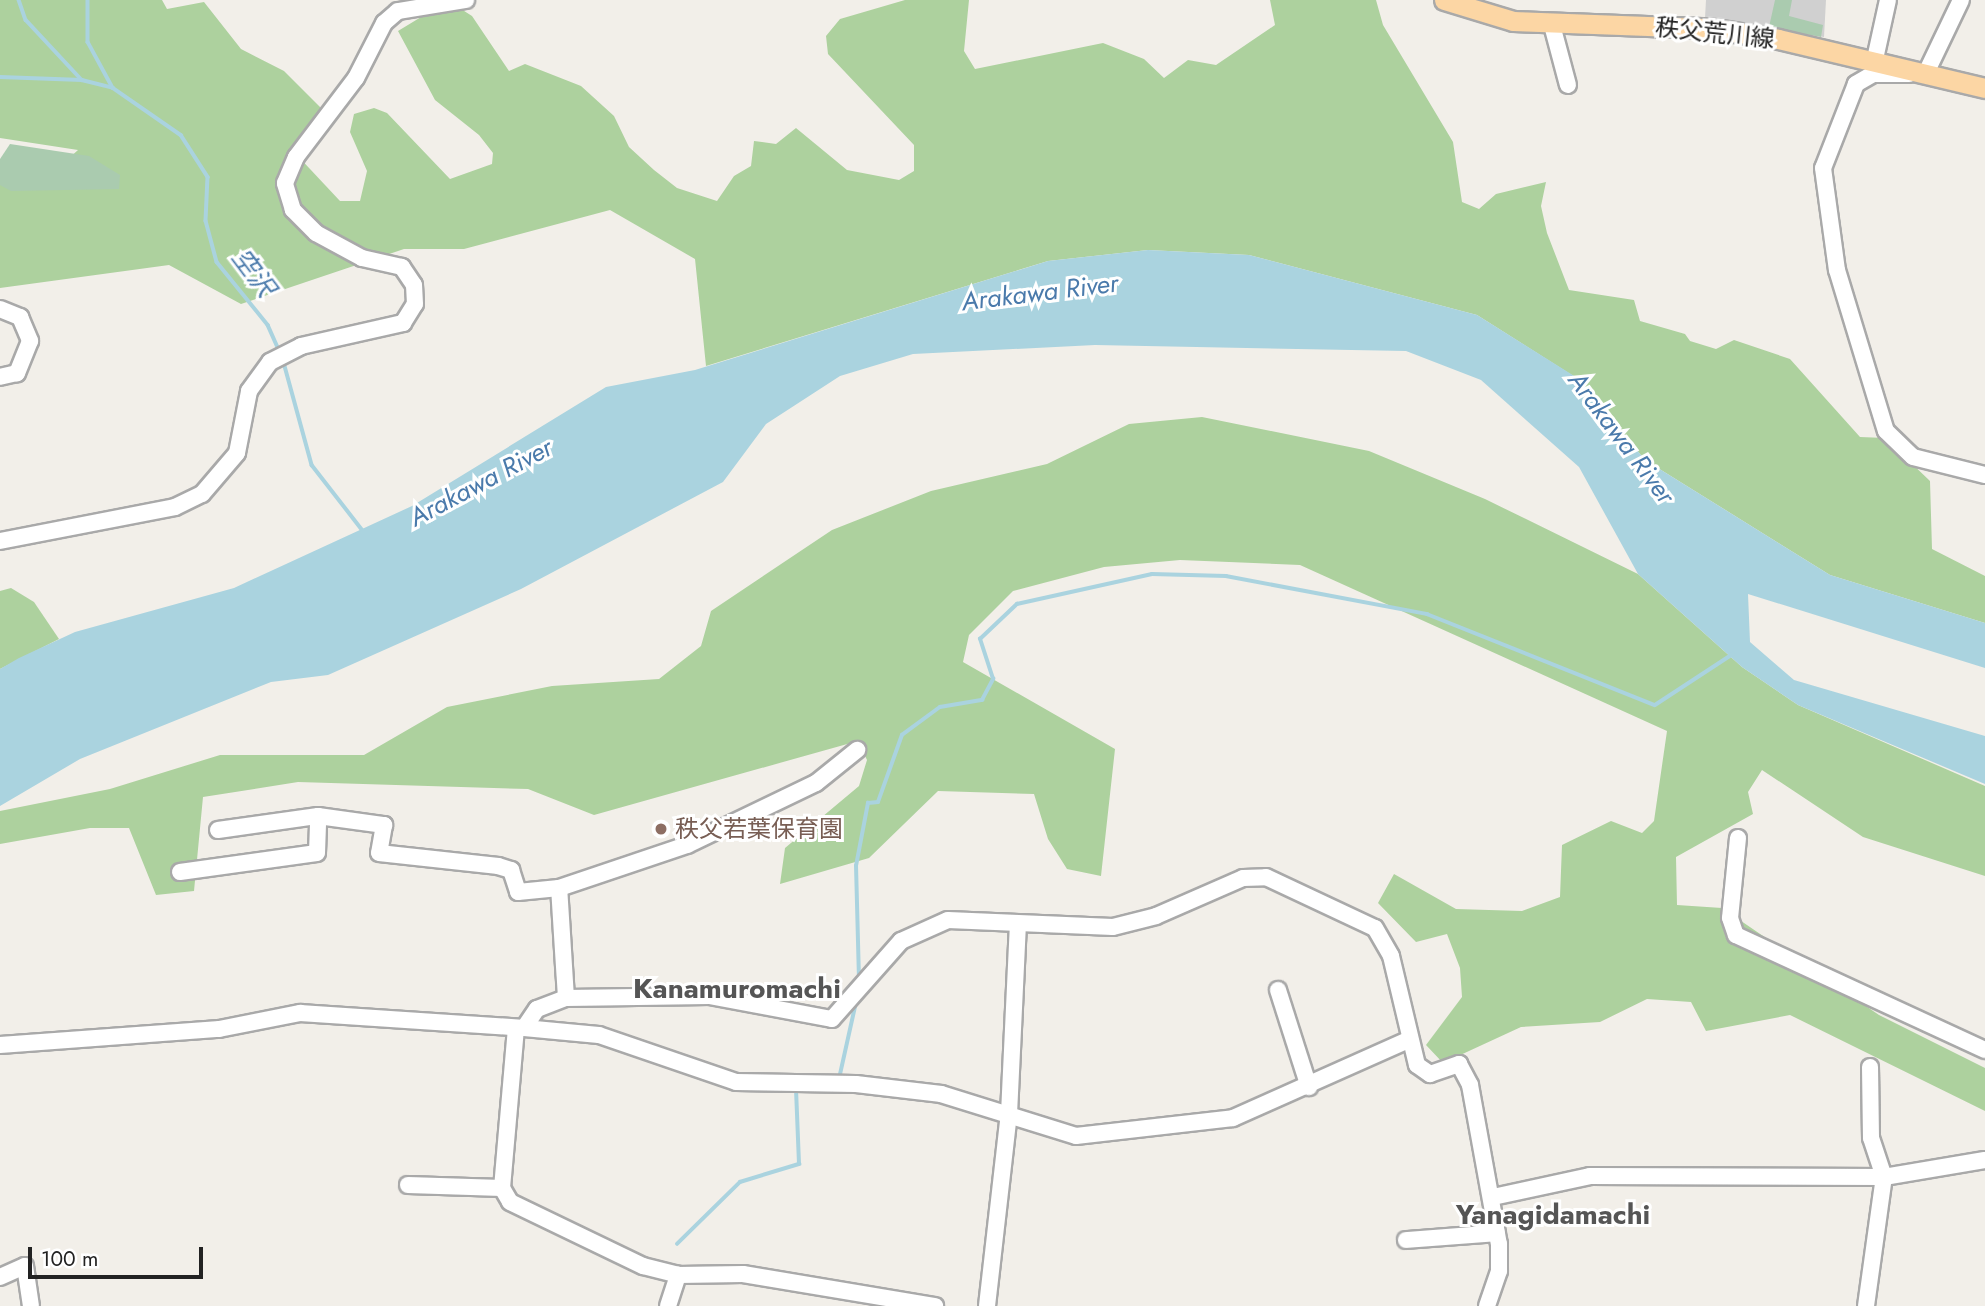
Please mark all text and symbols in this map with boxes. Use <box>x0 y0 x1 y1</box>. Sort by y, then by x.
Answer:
street label: 秩父荒川線 <box>1654 12 1776 54</box>
water label: 空沢 <box>225 243 281 303</box>
water label: Arakawa River <box>960 268 1120 318</box>
water label: Arakawa River <box>1561 366 1681 510</box>
water label: Arakawa River <box>404 432 558 534</box>
place label: 秩父若葉保育園 <box>675 815 843 843</box>
marker: 秩父若葉保育園 <box>653 821 669 837</box>
district label: Kanamuromachi <box>633 972 841 1006</box>
district label: Yanagidamachi <box>1456 1198 1650 1232</box>
scale bar <box>32 1232 206 1276</box>
text: 100 m <box>41 1244 98 1274</box>

